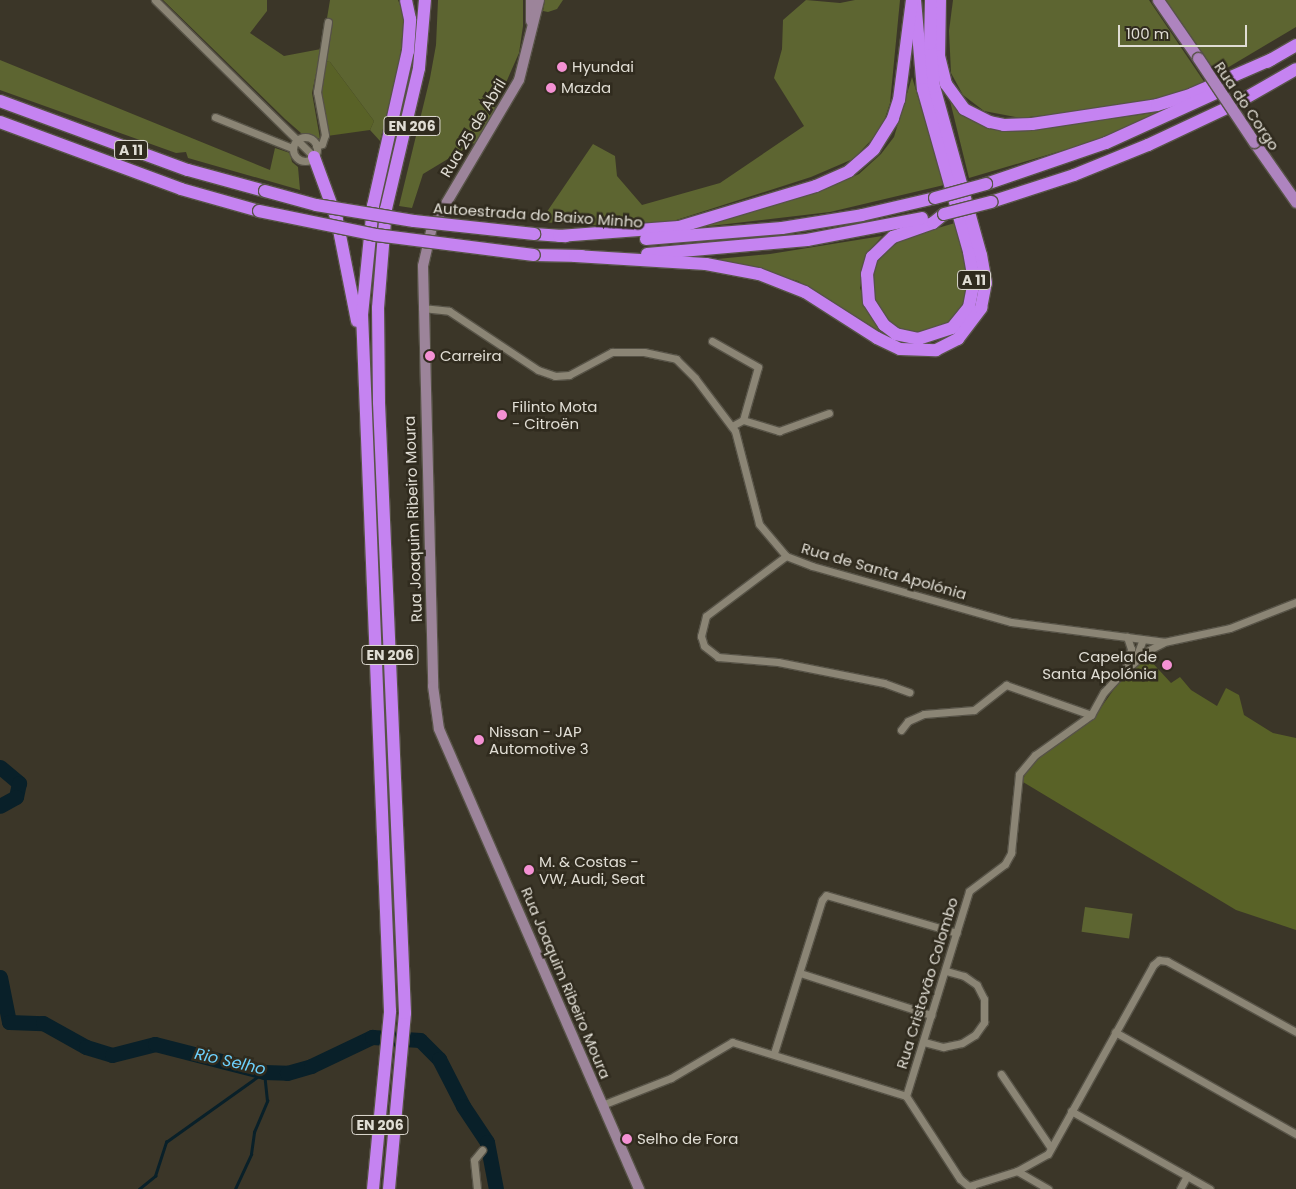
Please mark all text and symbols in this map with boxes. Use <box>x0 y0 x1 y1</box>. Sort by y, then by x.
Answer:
scale bar <box>1121 15 1250 47</box>
text: 100 m <box>1126 23 1169 44</box>
place label: Hyundai <box>572 58 634 76</box>
street label: Rua do Corgo <box>1211 58 1283 154</box>
marker: Hyundai <box>556 61 568 73</box>
street label: Rua 25 de Abril <box>437 76 509 180</box>
place label: Mazda <box>561 79 611 97</box>
marker: Mazda <box>545 82 557 94</box>
road number: EN 206 <box>383 114 441 138</box>
road number: A 11 <box>114 138 148 162</box>
street label: Autoestrada do Baixo Minho <box>432 199 644 231</box>
road number: A 11 <box>956 268 992 292</box>
place label: Carreira <box>440 347 502 365</box>
marker: Carreira <box>424 350 436 362</box>
place label: Filinto Mota - Citroën <box>512 397 597 432</box>
marker: Filinto Mota - Citroën <box>496 409 508 421</box>
street label: Rua Joaquim Ribeiro Moura <box>400 416 426 622</box>
street label: Rua de Santa Apolónia <box>799 539 969 603</box>
road number: EN 206 <box>361 644 419 666</box>
place label: Capela de Santa Apolónia <box>1042 647 1157 682</box>
marker: Capela de Santa Apolónia <box>1161 659 1173 671</box>
place label: Nissan - JAP Automotive 3 <box>489 722 589 757</box>
marker: Nissan - JAP Automotive 3 <box>473 734 485 746</box>
place label: M. & Costas - VW, Audi, Seat <box>539 852 645 887</box>
marker: M. & Costas - VW, Audi, Seat <box>523 864 535 876</box>
street label: Rua Joaquim Ribeiro Moura <box>517 884 615 1082</box>
street label: Rua Cristovão Colombo <box>892 895 962 1071</box>
water label: Rio Selho <box>193 1045 267 1079</box>
road number: EN 206 <box>351 1114 409 1136</box>
place label: Selho de Fora <box>637 1130 738 1148</box>
marker: Selho de Fora <box>621 1133 633 1145</box>

